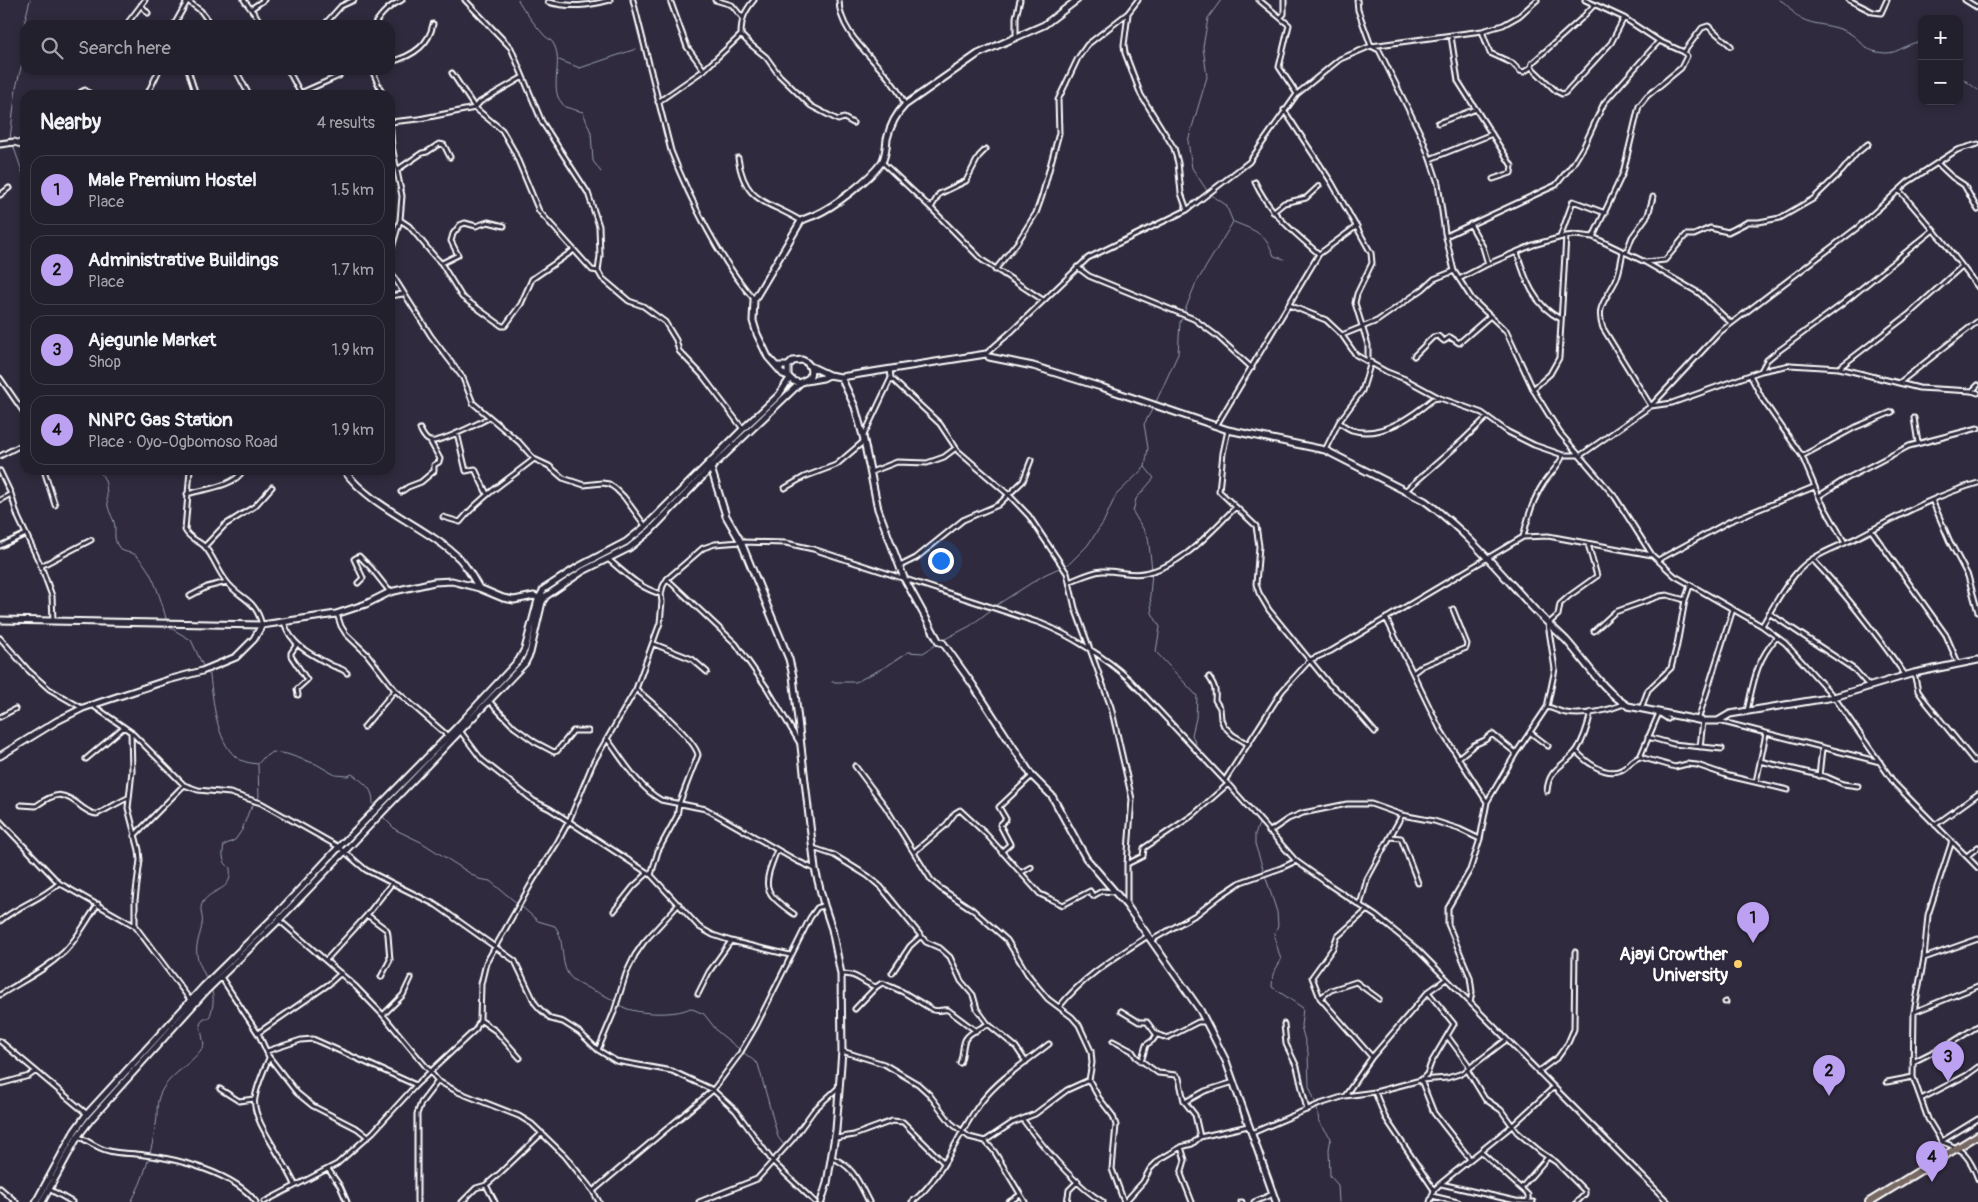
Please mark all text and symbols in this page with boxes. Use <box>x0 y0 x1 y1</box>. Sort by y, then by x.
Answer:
map controls <box>1918 15 1963 105</box>
button: + <box>1918 15 1963 60</box>
search box <box>20 20 395 75</box>
icon: search <box>38 34 66 62</box>
text: Search here <box>78 36 171 60</box>
button: − <box>1918 60 1963 105</box>
text: Nearby <box>40 109 101 136</box>
text: 4 results <box>317 113 375 133</box>
text: Male Premium Hostel <box>88 168 257 192</box>
text: 1 <box>54 180 60 200</box>
text: 1.5 km <box>331 180 374 200</box>
text: Place <box>88 192 124 212</box>
text: Administrative Buildings <box>88 248 278 272</box>
text: 2 <box>53 260 61 280</box>
text: 1.7 km <box>331 260 374 280</box>
text: Place <box>88 272 124 292</box>
text: Ajegunle Market <box>88 328 216 352</box>
text: 3 <box>53 340 61 360</box>
text: 1.9 km <box>332 340 374 360</box>
text: Shop <box>88 352 121 372</box>
text: NNPC Gas Station <box>88 408 233 432</box>
text: 4 <box>52 420 62 440</box>
text: 1.9 km <box>332 420 374 440</box>
text: Place · Oyo-Ogbomoso Road <box>88 432 278 452</box>
your location <box>928 548 954 574</box>
pin: 1 <box>1737 902 1769 943</box>
place label: Ajayi Crowther University <box>1619 943 1729 987</box>
marker: Ajayi Crowther University <box>1732 958 1744 970</box>
pin: 3 <box>1932 1041 1964 1082</box>
pin: 2 <box>1813 1055 1845 1096</box>
pin: 4 <box>1916 1141 1948 1182</box>

